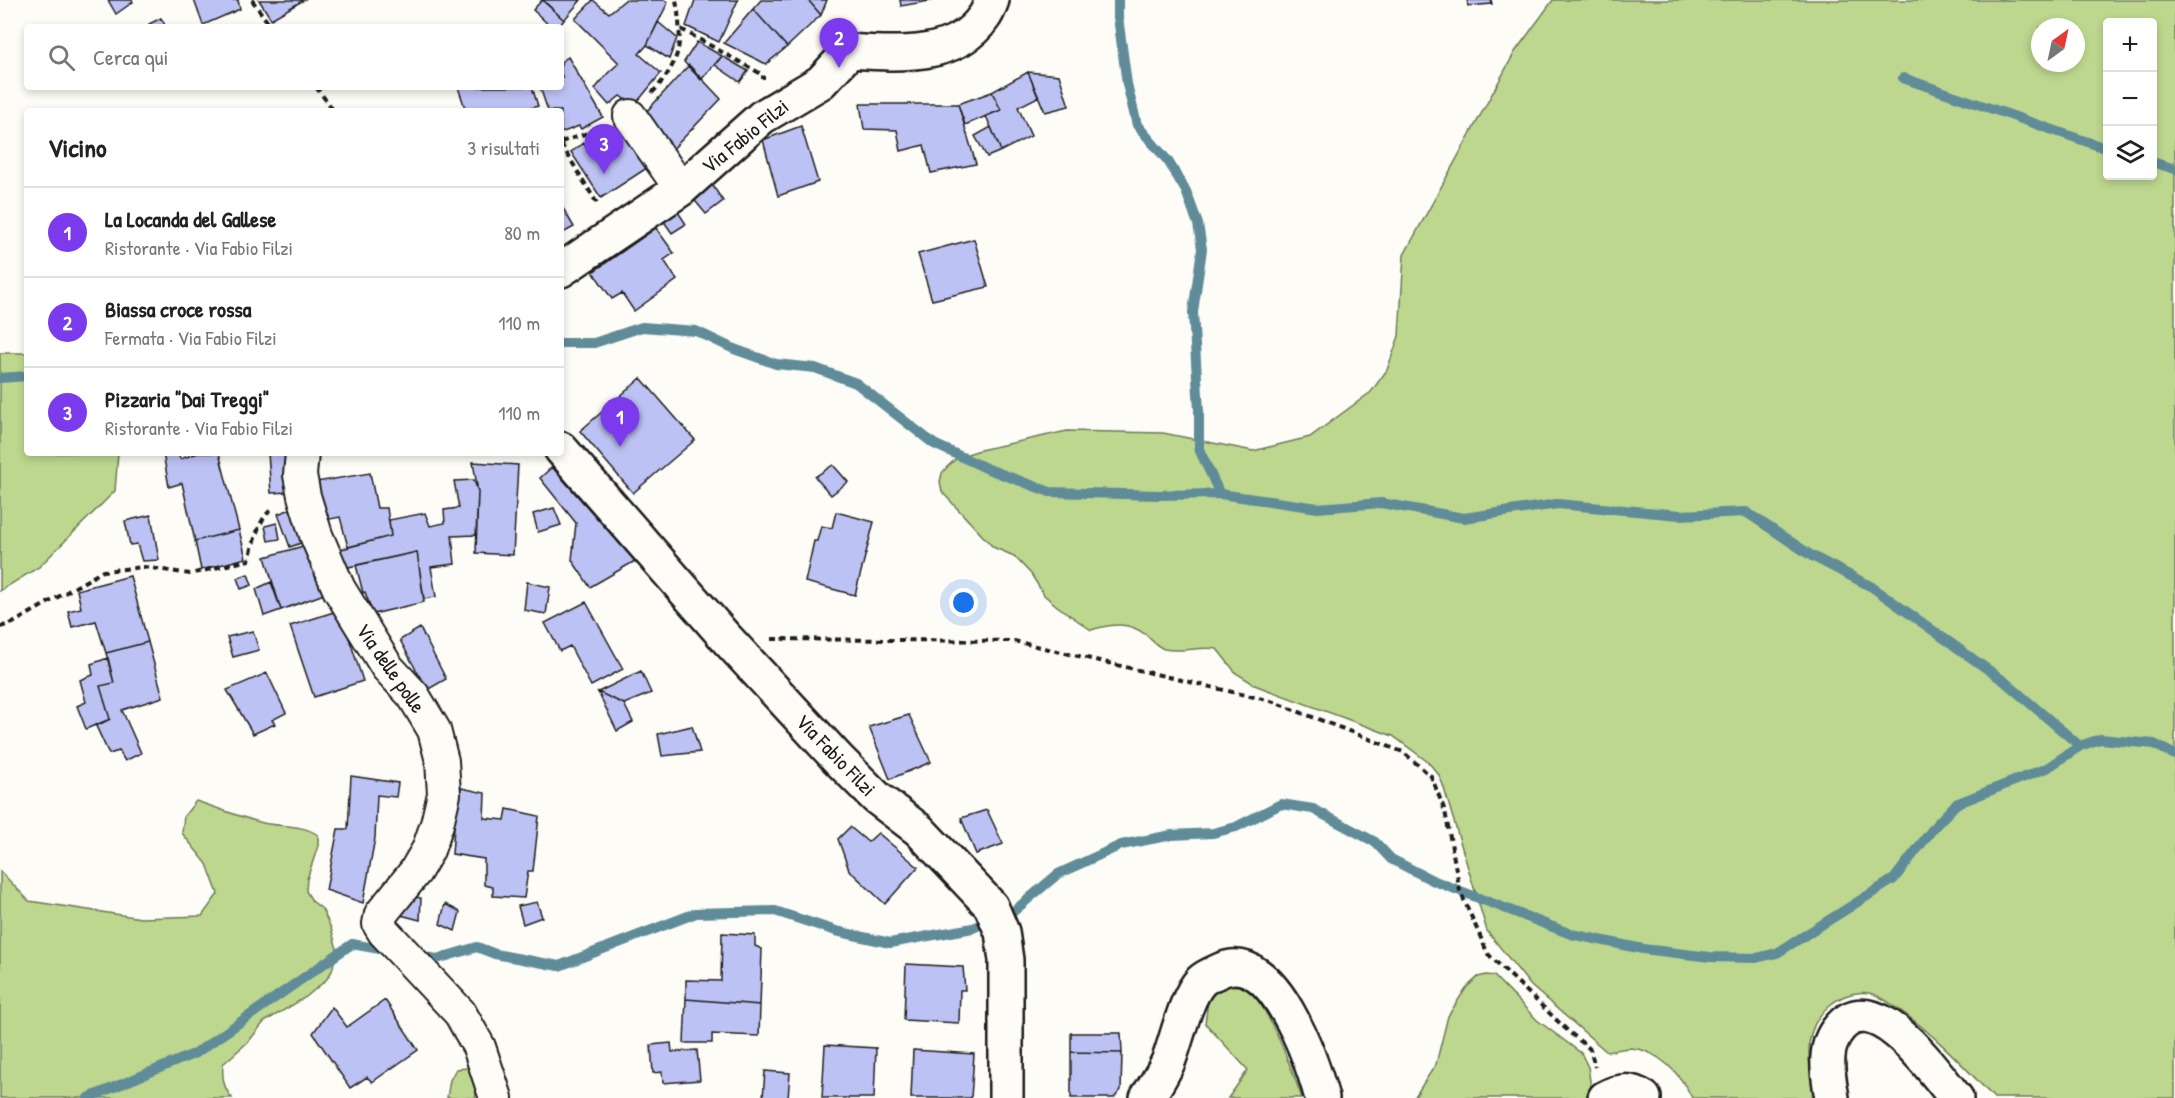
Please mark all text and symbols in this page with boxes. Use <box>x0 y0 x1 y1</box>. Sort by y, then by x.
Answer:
north arrow <box>2031 18 2085 72</box>
map controls <box>2103 18 2157 180</box>
button: + <box>2103 18 2157 72</box>
pin: 2 <box>820 19 858 68</box>
search box <box>24 24 564 90</box>
icon: search <box>45 41 78 74</box>
text: Cerca qui <box>93 42 168 72</box>
button: − <box>2103 72 2157 126</box>
street label: Via Fabio Filzi <box>695 92 795 180</box>
pin: 3 <box>584 124 624 174</box>
button: layers <box>2103 126 2157 180</box>
text: Vicino <box>48 130 107 165</box>
text: 3 risultati <box>467 134 540 161</box>
text: La Locanda del Gallese <box>105 204 276 234</box>
text: 1 <box>64 219 71 246</box>
text: 80 m <box>504 219 540 246</box>
text: Ristorante · Via Fabio Filzi <box>105 234 293 261</box>
text: Biassa croce rossa <box>105 294 251 324</box>
text: 2 <box>63 309 72 336</box>
text: 110 m <box>498 309 540 336</box>
text: Fermata · Via Fabio Filzi <box>105 324 277 351</box>
text: Pizzaria "Dai Treggi" <box>105 384 269 414</box>
pin: 1 <box>600 398 640 447</box>
text: 3 <box>63 399 72 426</box>
text: 110 m <box>498 399 540 426</box>
text: Ristorante · Via Fabio Filzi <box>105 414 293 441</box>
your location <box>949 588 978 617</box>
street label: Via delle polle <box>350 617 432 719</box>
street label: Via Fabio Filzi <box>789 707 883 803</box>

